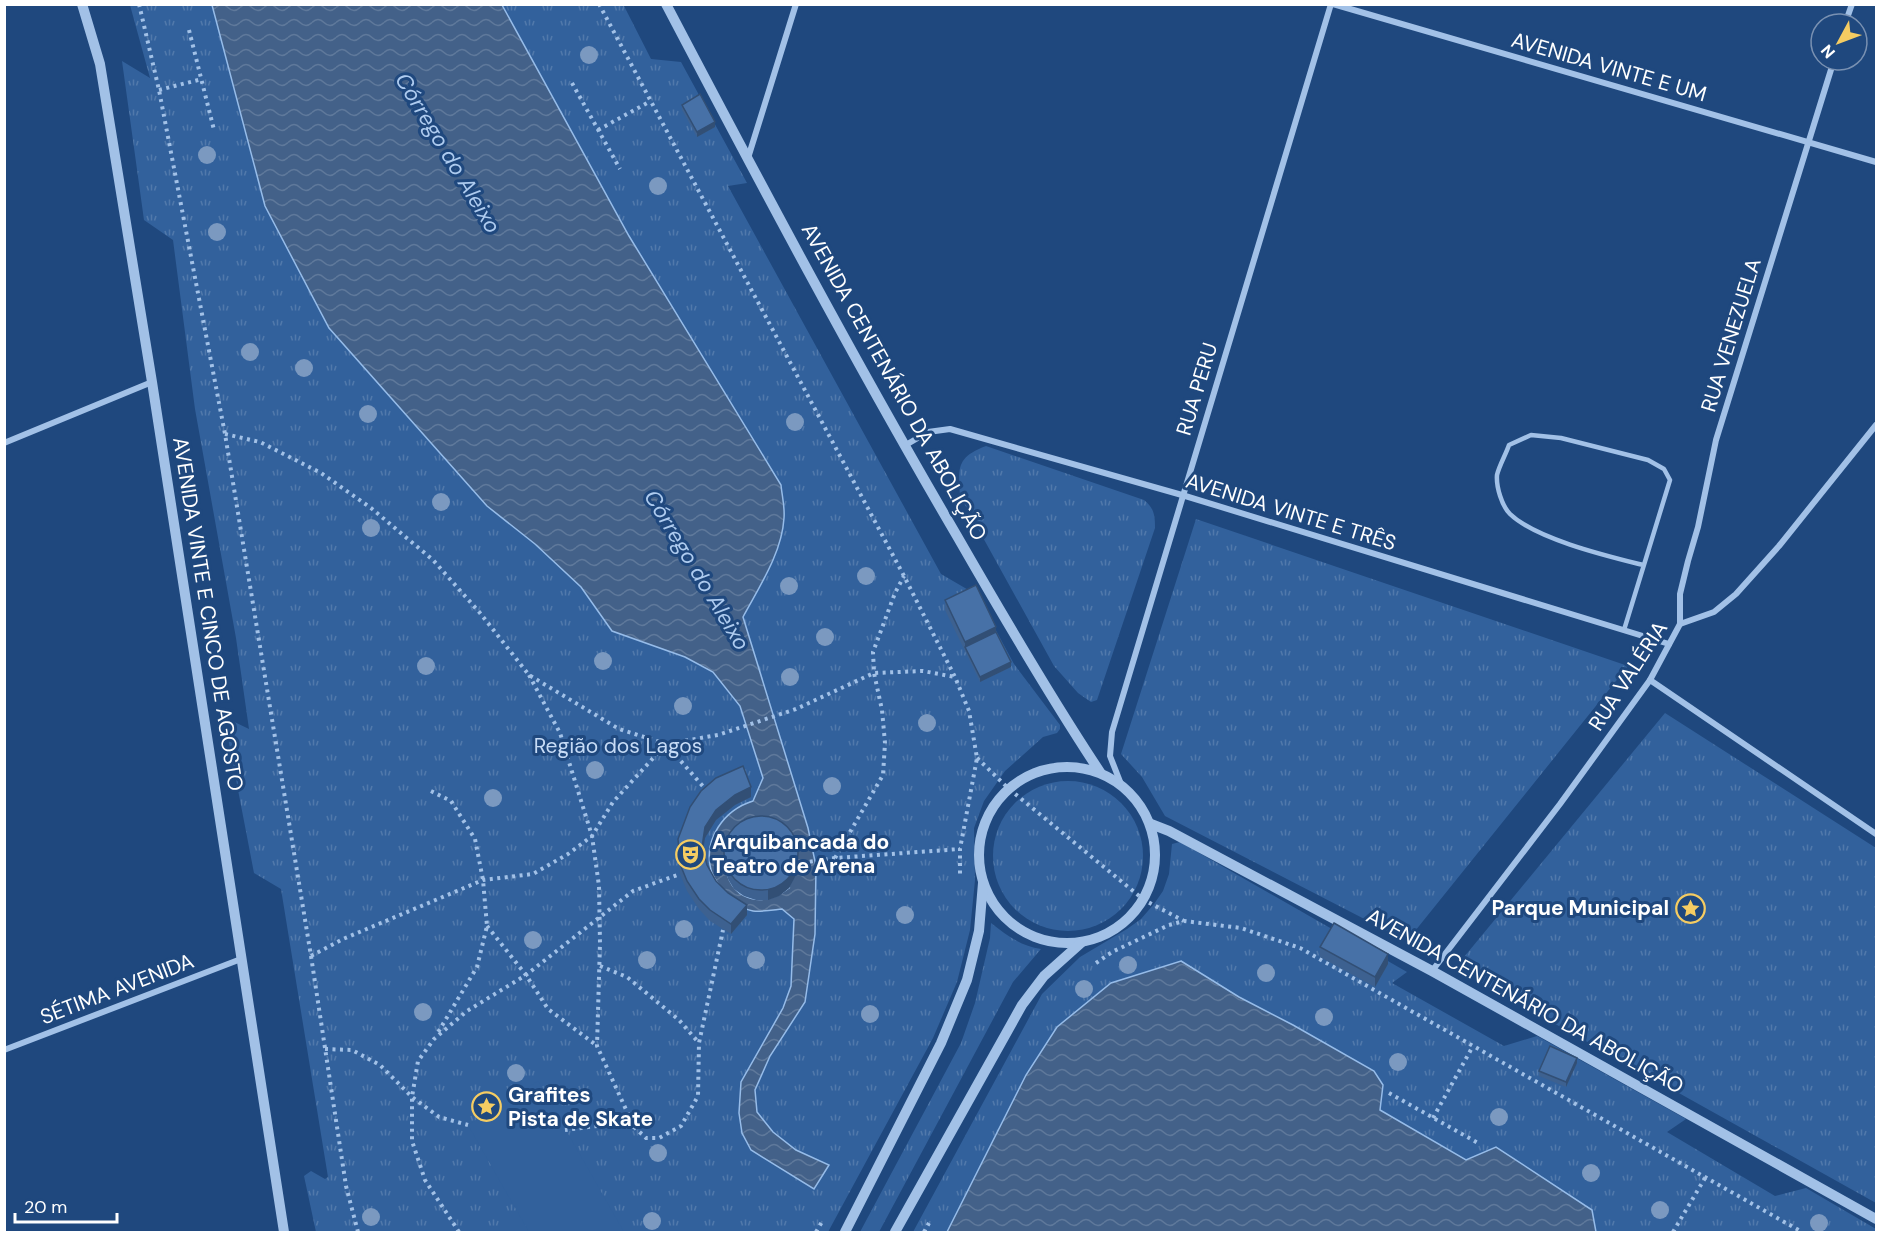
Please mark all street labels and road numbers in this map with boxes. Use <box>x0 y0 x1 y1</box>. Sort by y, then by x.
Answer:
street label: AVENIDA VINTE E UM <box>1508 26 1710 108</box>
street label: AVENIDA CENTENÁRIO DA ABOLIÇÃO <box>795 218 993 546</box>
street label: RUA VENEZUELA <box>1694 255 1768 415</box>
street label: RUA PERU <box>1170 339 1224 439</box>
street label: AVENIDA VINTE E CINCO DE AGOSTO <box>166 435 250 793</box>
street label: AVENIDA VINTE E TRÊS <box>1182 467 1400 557</box>
street label: RUA VALÉRIA <box>1582 616 1674 736</box>
street label: AVENIDA CENTENÁRIO DA ABOLIÇÃO <box>1361 902 1689 1100</box>
street label: SÉTIMA AVENIDA <box>36 947 198 1031</box>

